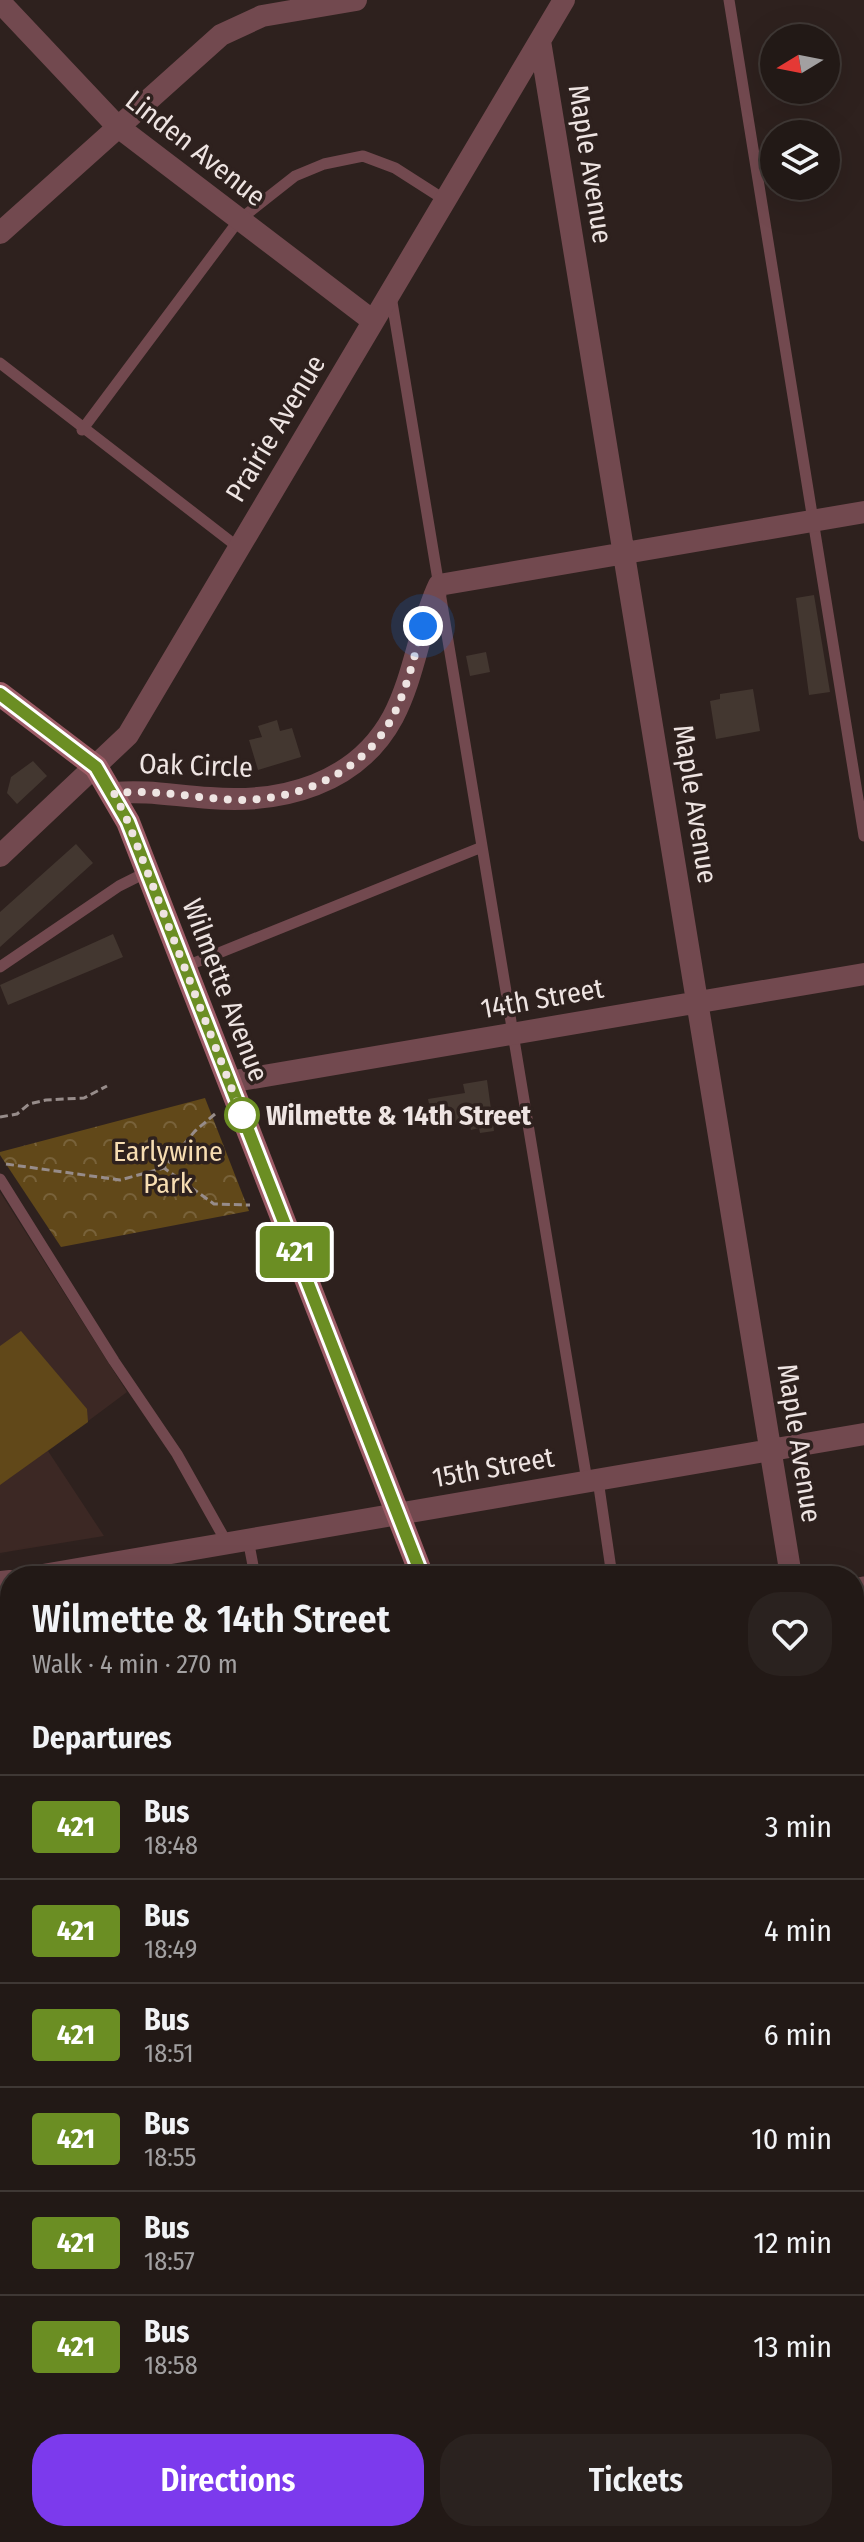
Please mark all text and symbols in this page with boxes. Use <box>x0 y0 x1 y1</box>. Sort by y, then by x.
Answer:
north arrow <box>760 24 840 104</box>
map controls <box>760 24 840 200</box>
street label: Maple Avenue <box>562 82 619 246</box>
street label: Linden Avenue <box>119 84 272 213</box>
button: layers <box>760 120 840 200</box>
street label: Prairie Avenue <box>219 349 332 508</box>
your location <box>403 606 443 646</box>
street label: Maple Avenue <box>667 722 724 886</box>
street label: Oak Circle <box>138 747 254 784</box>
street label: Wilmette Avenue <box>176 894 276 1086</box>
street label: 14th Street <box>478 971 607 1025</box>
marker: Wilmette & 14th Street <box>225 1098 259 1132</box>
place label: Wilmette & 14th Street <box>266 1099 532 1132</box>
park label: Earlywine Park <box>113 1135 223 1200</box>
line badge: 421 <box>249 1226 341 1278</box>
text: 421 <box>276 1235 314 1268</box>
street label: Maple Avenue <box>771 1361 828 1525</box>
street label: 15th Street <box>430 1440 557 1494</box>
button: heart <box>748 1592 832 1676</box>
text: Wilmette & 14th Street <box>32 1596 390 1642</box>
text: Walk · 4 min · 270 m <box>32 1649 238 1680</box>
text: Departures <box>32 1720 172 1756</box>
text: Bus <box>144 1794 189 1830</box>
text: 3 min <box>765 1809 832 1845</box>
text: 421 <box>57 1810 95 1843</box>
text: 18:48 <box>144 1830 198 1861</box>
text: Bus <box>144 1898 189 1934</box>
text: 4 min <box>764 1913 832 1949</box>
text: 421 <box>57 1914 95 1947</box>
text: 18:49 <box>144 1934 197 1965</box>
text: Bus <box>144 2002 189 2038</box>
text: 6 min <box>764 2017 832 2053</box>
text: 421 <box>57 2018 95 2051</box>
text: 18:51 <box>144 2038 194 2069</box>
text: Bus <box>144 2106 189 2142</box>
text: 10 min <box>751 2121 832 2157</box>
text: 421 <box>57 2122 95 2155</box>
text: 18:55 <box>144 2142 197 2173</box>
text: Bus <box>144 2210 189 2246</box>
text: 12 min <box>754 2225 832 2261</box>
text: 421 <box>57 2226 95 2259</box>
text: 18:57 <box>144 2246 195 2277</box>
text: Bus <box>144 2314 189 2350</box>
text: 13 min <box>753 2329 832 2365</box>
text: 421 <box>57 2330 95 2363</box>
text: 18:58 <box>144 2350 198 2381</box>
button: Directions <box>32 2434 424 2526</box>
button: Tickets <box>440 2434 832 2526</box>

